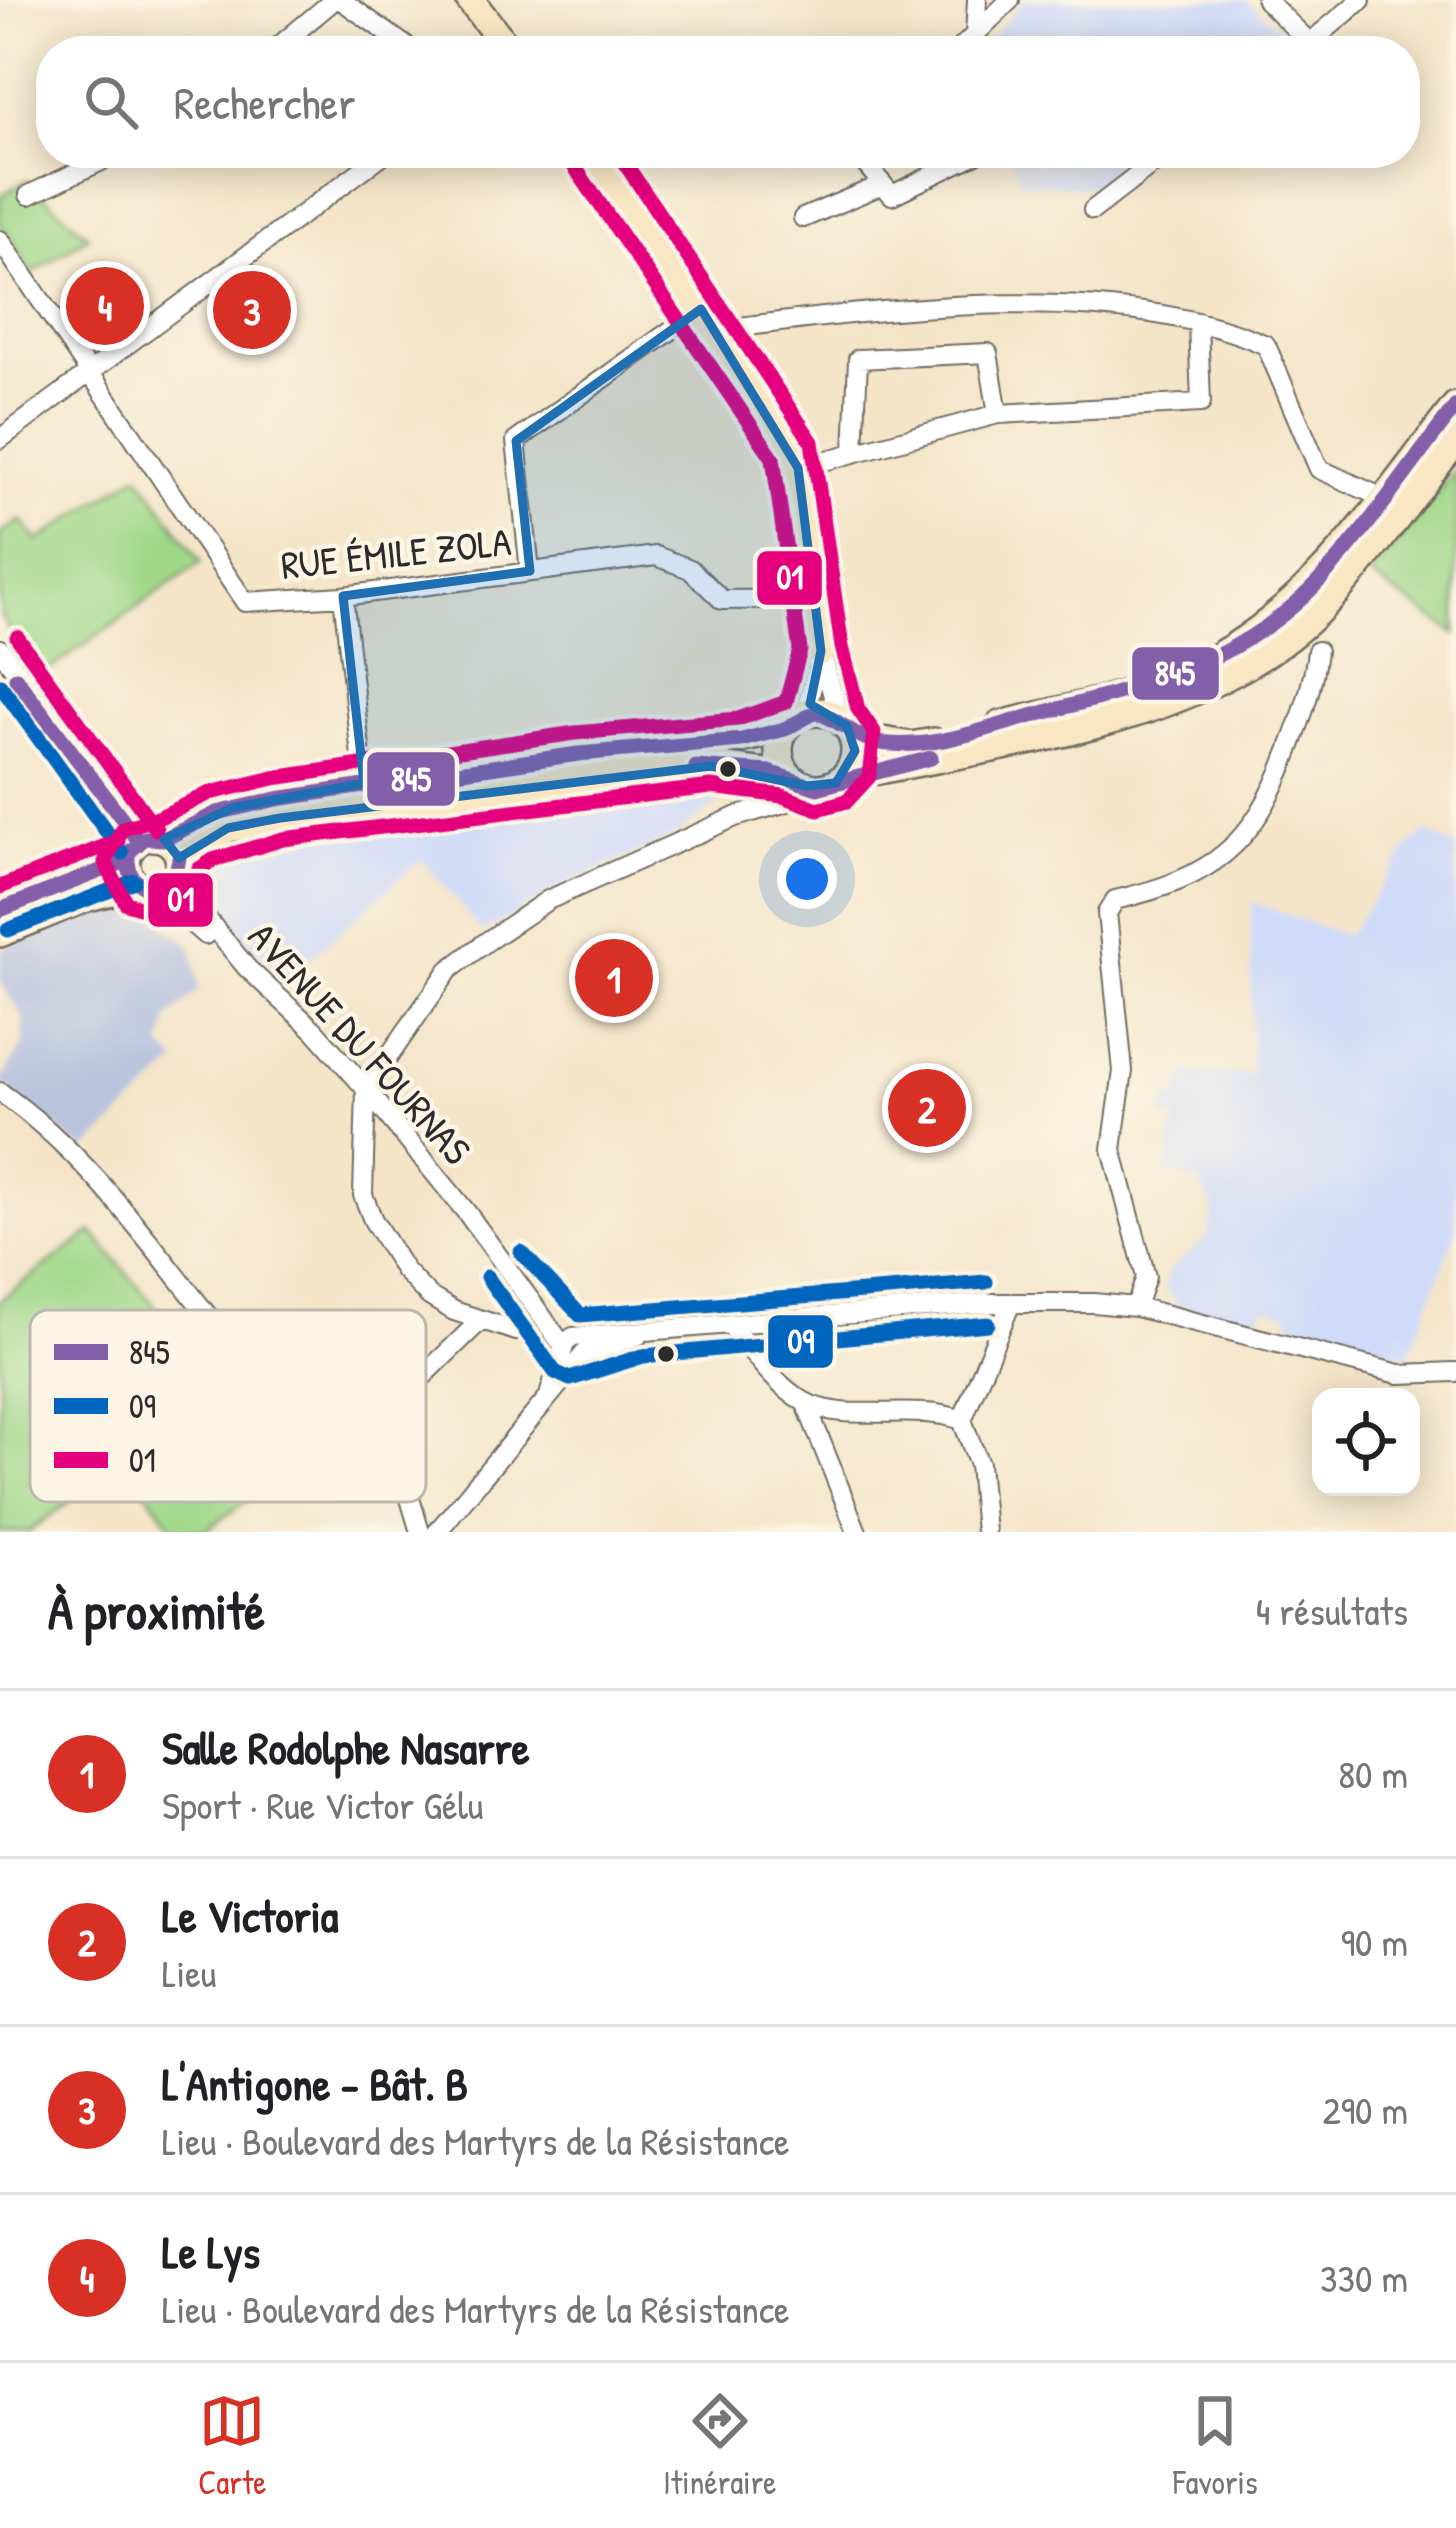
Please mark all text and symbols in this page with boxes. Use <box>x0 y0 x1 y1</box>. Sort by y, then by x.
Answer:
search box <box>36 36 1420 168</box>
icon: search <box>78 69 144 135</box>
text: Rechercher <box>174 72 356 133</box>
pin: 4 <box>66 261 144 351</box>
pin: 3 <box>213 265 291 355</box>
street label: RUE ÉMILE ZOLA <box>278 514 513 591</box>
line badge: 01 <box>755 549 824 607</box>
text: 01 <box>777 555 803 599</box>
line badge: 845 <box>1130 645 1221 702</box>
text: 845 <box>1155 651 1195 695</box>
line badge: 845 <box>365 750 457 808</box>
text: 845 <box>391 757 431 801</box>
unlabelled marker <box>717 758 739 780</box>
your location <box>777 849 837 909</box>
line badge: 01 <box>146 871 215 929</box>
text: 01 <box>168 877 194 921</box>
street label: AVENUE DU FOURNAS <box>237 910 483 1175</box>
pin: 1 <box>575 933 653 1023</box>
pin: 2 <box>888 1063 966 1153</box>
legend <box>30 1310 426 1502</box>
line badge: 09 <box>766 1313 835 1370</box>
text: 09 <box>788 1319 814 1363</box>
text: 845 <box>129 1330 170 1374</box>
unlabelled marker <box>655 1343 677 1365</box>
text: 09 <box>129 1384 156 1428</box>
map controls <box>1312 1388 1420 1496</box>
button: locate <box>1312 1388 1420 1496</box>
text: 01 <box>129 1438 156 1482</box>
text: À proximité <box>48 1576 265 1645</box>
text: 4 résultats <box>1256 1584 1408 1637</box>
text: Salle Rodolphe Nasarre <box>162 1717 530 1778</box>
text: 1 <box>80 1747 94 1800</box>
text: 80 m <box>1338 1747 1408 1800</box>
text: Sport · Rue Victor Gélu <box>162 1778 483 1831</box>
text: Le Victoria <box>162 1885 339 1946</box>
text: 2 <box>78 1915 96 1968</box>
text: 90 m <box>1341 1915 1408 1968</box>
text: Lieu <box>162 1946 216 1999</box>
text: L'Antigone - Bât. B <box>162 2053 468 2114</box>
text: 3 <box>78 2083 96 2136</box>
text: 290 m <box>1322 2083 1408 2136</box>
text: Lieu · Boulevard des Martyrs de la Résistance <box>162 2114 790 2167</box>
text: Le Lys <box>162 2221 260 2282</box>
text: 4 <box>80 2251 94 2304</box>
text: 330 m <box>1320 2251 1408 2304</box>
text: Lieu · Boulevard des Martyrs de la Résistance <box>162 2282 790 2335</box>
tab: Carte <box>198 2388 267 2504</box>
tab: Itinéraire <box>663 2388 777 2504</box>
tab: Favoris <box>1173 2388 1258 2504</box>

